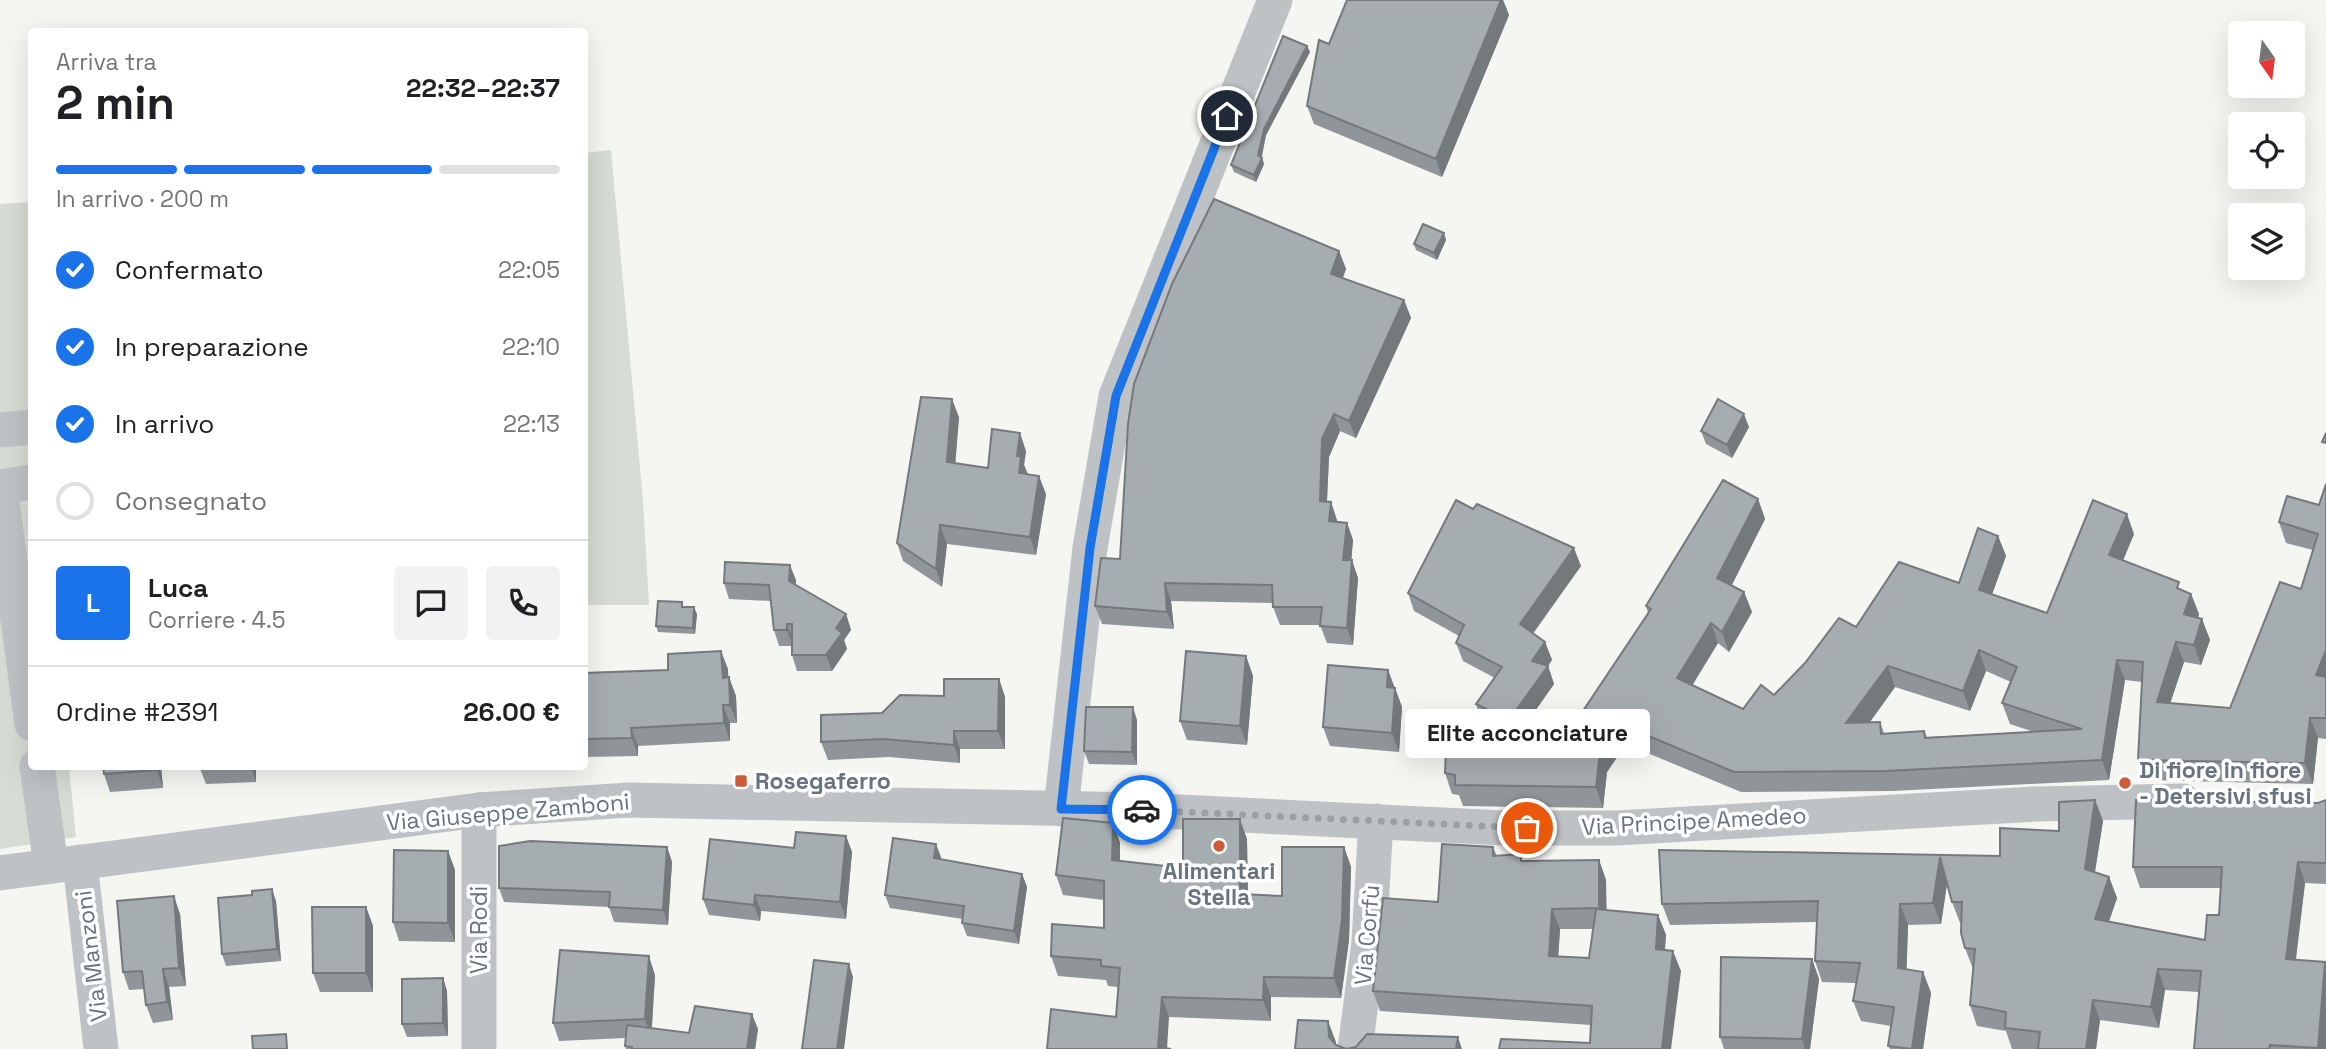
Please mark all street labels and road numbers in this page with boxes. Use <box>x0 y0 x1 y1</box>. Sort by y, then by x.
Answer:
street label: Via Giuseppe Zamboni <box>385 786 631 838</box>
street label: Via Principe Amedeo <box>1581 800 1807 842</box>
street label: Via Corfù <box>1348 883 1386 987</box>
street label: Via Rodi <box>464 886 494 974</box>
street label: Via Manzoni <box>68 889 114 1023</box>

